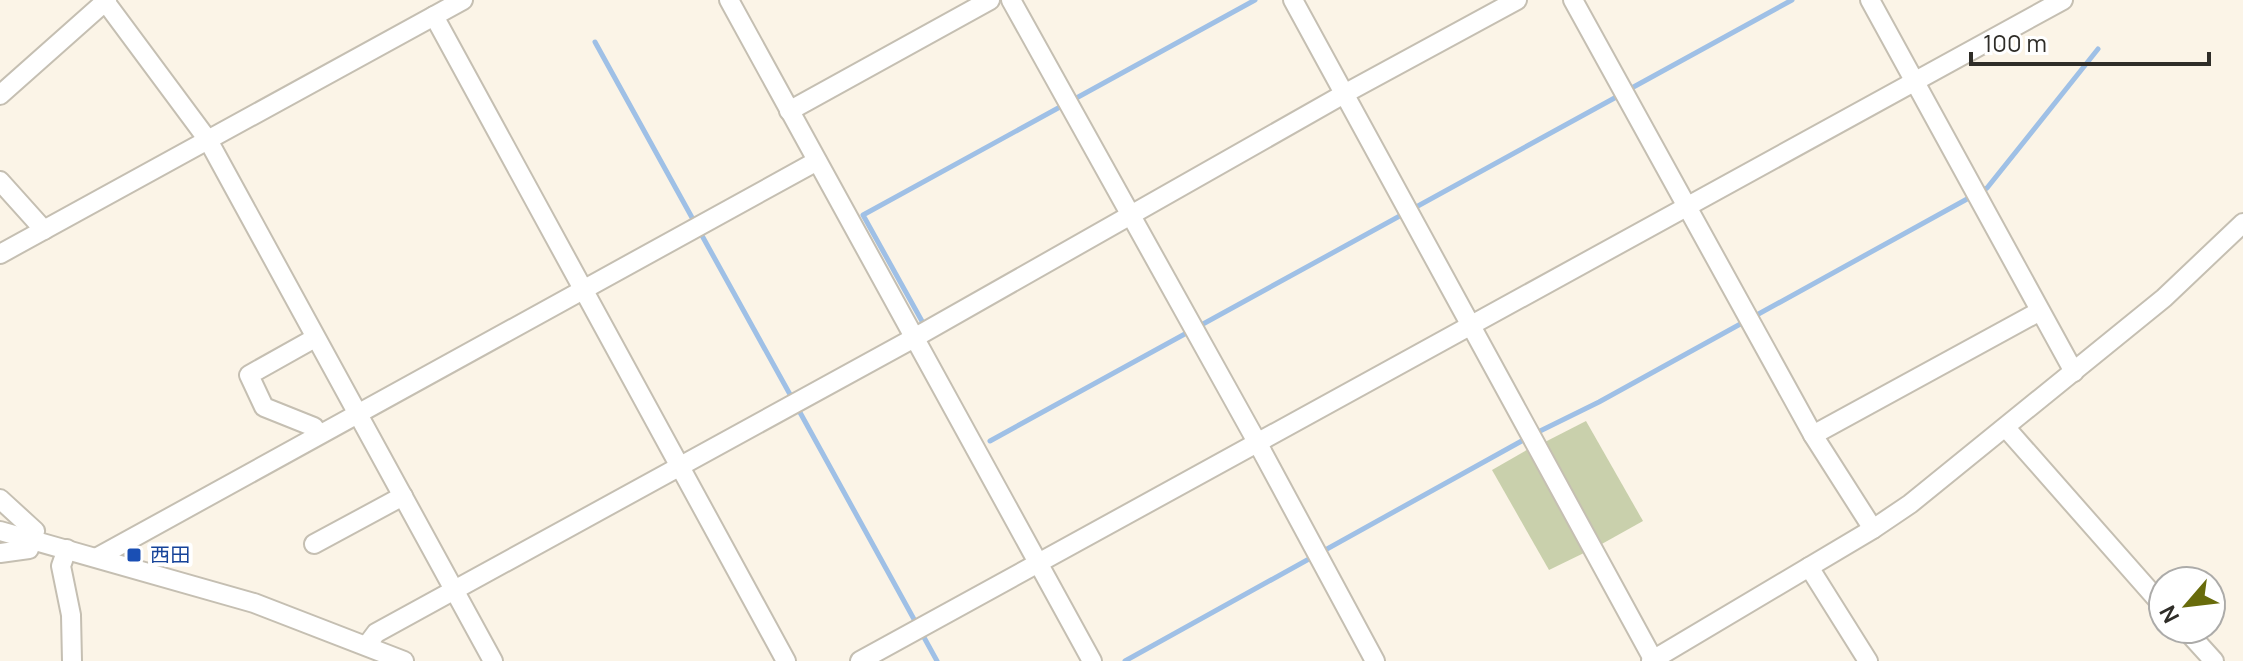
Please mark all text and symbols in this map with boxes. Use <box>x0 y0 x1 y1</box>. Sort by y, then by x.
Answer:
scale bar <box>1971 16 2209 66</box>
text: 100 m <box>1983 26 2047 59</box>
place label: 西田 <box>150 541 190 568</box>
marker: 西田 <box>125 546 143 564</box>
north arrow <box>2147 565 2227 645</box>
text: N <box>2152 600 2186 628</box>

